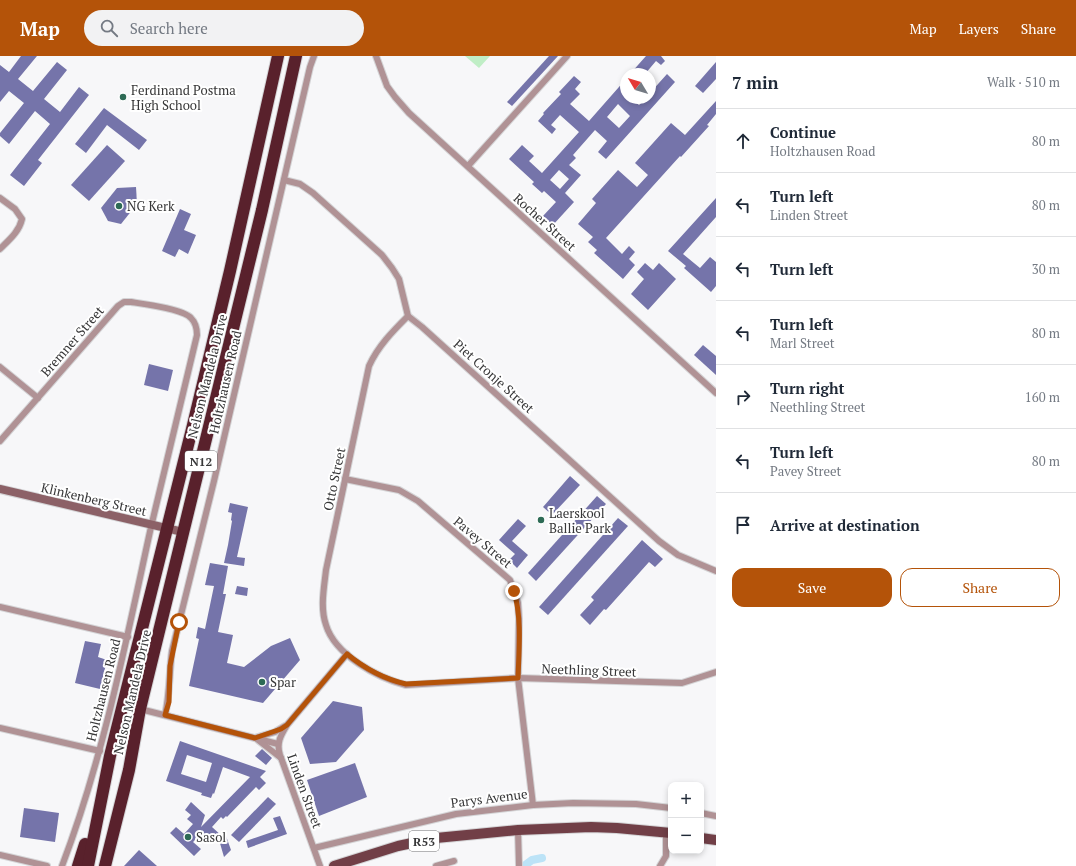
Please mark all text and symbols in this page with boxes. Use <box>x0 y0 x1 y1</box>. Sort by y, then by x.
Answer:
search box <box>84 10 364 46</box>
text: Map <box>20 16 60 41</box>
icon: search <box>98 17 120 39</box>
text: Search here <box>130 18 208 38</box>
text: Map <box>910 19 937 38</box>
text: Layers <box>959 19 999 38</box>
text: Share <box>1021 19 1056 38</box>
north arrow <box>620 68 656 104</box>
text: 7 min <box>732 71 779 94</box>
text: Walk · 510 m <box>987 73 1060 91</box>
place label: Ferdinand Postma High School <box>131 81 236 114</box>
marker: Ferdinand Postma High School <box>118 92 128 102</box>
text: Continue <box>770 122 836 142</box>
icon: ahead <box>732 130 754 152</box>
text: 80 m <box>1032 132 1060 150</box>
text: Holtzhausen Road <box>770 142 875 160</box>
text: Turn left <box>770 186 834 206</box>
street label: Rocher Street <box>510 189 580 255</box>
icon: left <box>732 194 754 216</box>
text: 80 m <box>1032 196 1060 214</box>
place label: NG Kerk <box>127 197 175 215</box>
marker: NG Kerk <box>114 201 124 211</box>
text: Linden Street <box>770 206 848 224</box>
icon: left <box>732 258 754 280</box>
text: Turn left <box>770 259 834 279</box>
text: 30 m <box>1032 260 1060 278</box>
street label: Bremner Street <box>36 302 108 380</box>
street label: Nelson Mandela Drive <box>183 312 231 440</box>
text: Turn left <box>770 314 834 334</box>
icon: left <box>732 322 754 344</box>
text: 80 m <box>1032 324 1060 342</box>
street label: Holtzhausen Road <box>204 329 246 435</box>
text: Marl Street <box>770 334 835 352</box>
street label: Piet Cronje Street <box>450 335 538 417</box>
text: Turn right <box>770 378 845 398</box>
icon: right <box>732 386 754 408</box>
text: 160 m <box>1025 388 1060 406</box>
text: Neethling Street <box>770 398 865 416</box>
text: Turn left <box>770 442 834 462</box>
street label: Otto Street <box>319 446 350 512</box>
icon: left <box>732 450 754 472</box>
road number: N12 <box>185 451 217 471</box>
text: 80 m <box>1032 452 1060 470</box>
text: Pavey Street <box>770 462 841 480</box>
street label: Klinkenberg Street <box>39 478 149 520</box>
place label: Laerskool Ballie Park <box>549 504 611 537</box>
street label: Pavey Street <box>450 512 516 572</box>
icon: arrive <box>732 514 754 536</box>
marker: Laerskool Ballie Park <box>536 515 546 525</box>
text: Arrive at destination <box>770 515 920 535</box>
button: Save <box>732 568 892 607</box>
button: Share <box>900 568 1060 607</box>
route end <box>505 582 523 600</box>
route start <box>170 613 188 631</box>
street label: Nelson Mandela Drive <box>109 628 155 756</box>
street label: Holtzhausen Road <box>82 637 124 743</box>
street label: Neethling Street <box>541 659 637 681</box>
place label: Spar <box>270 673 296 691</box>
marker: Spar <box>257 677 267 687</box>
street label: Linden Street <box>283 751 327 831</box>
map controls <box>668 782 704 854</box>
button: + <box>668 782 704 818</box>
street label: Parys Avenue <box>450 784 528 812</box>
button: − <box>668 818 704 854</box>
place label: Sasol <box>196 828 226 846</box>
road number: R53 <box>409 831 439 851</box>
marker: Sasol <box>183 832 193 842</box>

